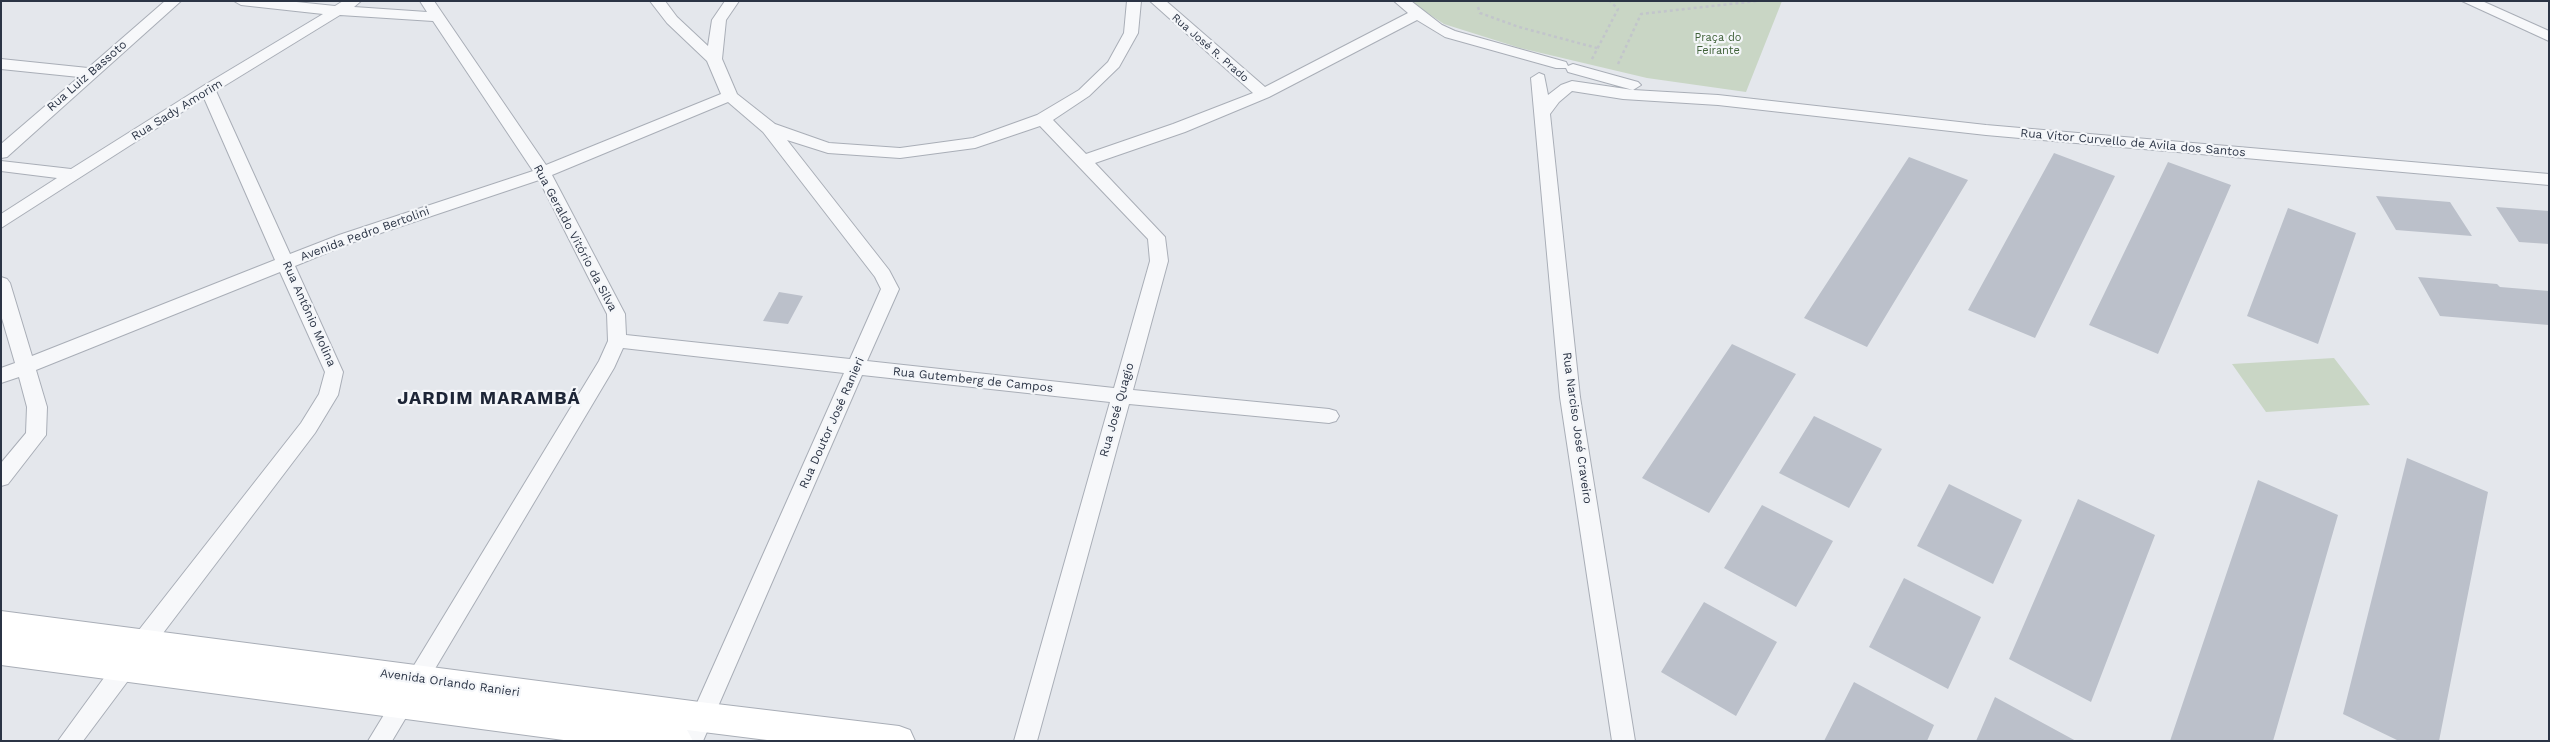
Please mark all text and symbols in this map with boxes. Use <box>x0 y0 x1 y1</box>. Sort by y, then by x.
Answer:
street label: Rua José R. Prado <box>1169 11 1251 85</box>
park label: Praça do Feirante <box>1695 31 1741 57</box>
street label: Rua Luiz Bassoto <box>44 37 130 115</box>
street label: Rua Sady Amorim <box>129 76 225 144</box>
street label: Rua Vitor Curvello de Avila dos Santos <box>2020 126 2246 160</box>
street label: Rua Geraldo Vitório da Silva <box>530 162 620 314</box>
street label: Avenida Pedro Bertolini <box>298 204 432 264</box>
street label: Rua Antônio Molina <box>279 259 339 369</box>
street label: Rua Narciso José Craveiro <box>1559 351 1595 505</box>
street label: Rua Doutor José Ranieri <box>796 355 868 491</box>
street label: Rua José Quagio <box>1097 361 1137 459</box>
street label: Rua Gutemberg de Campos <box>892 364 1054 396</box>
district label: JARDIM MARAMBÁ <box>396 388 582 410</box>
street label: Avenida Orlando Ranieri <box>379 666 521 700</box>

